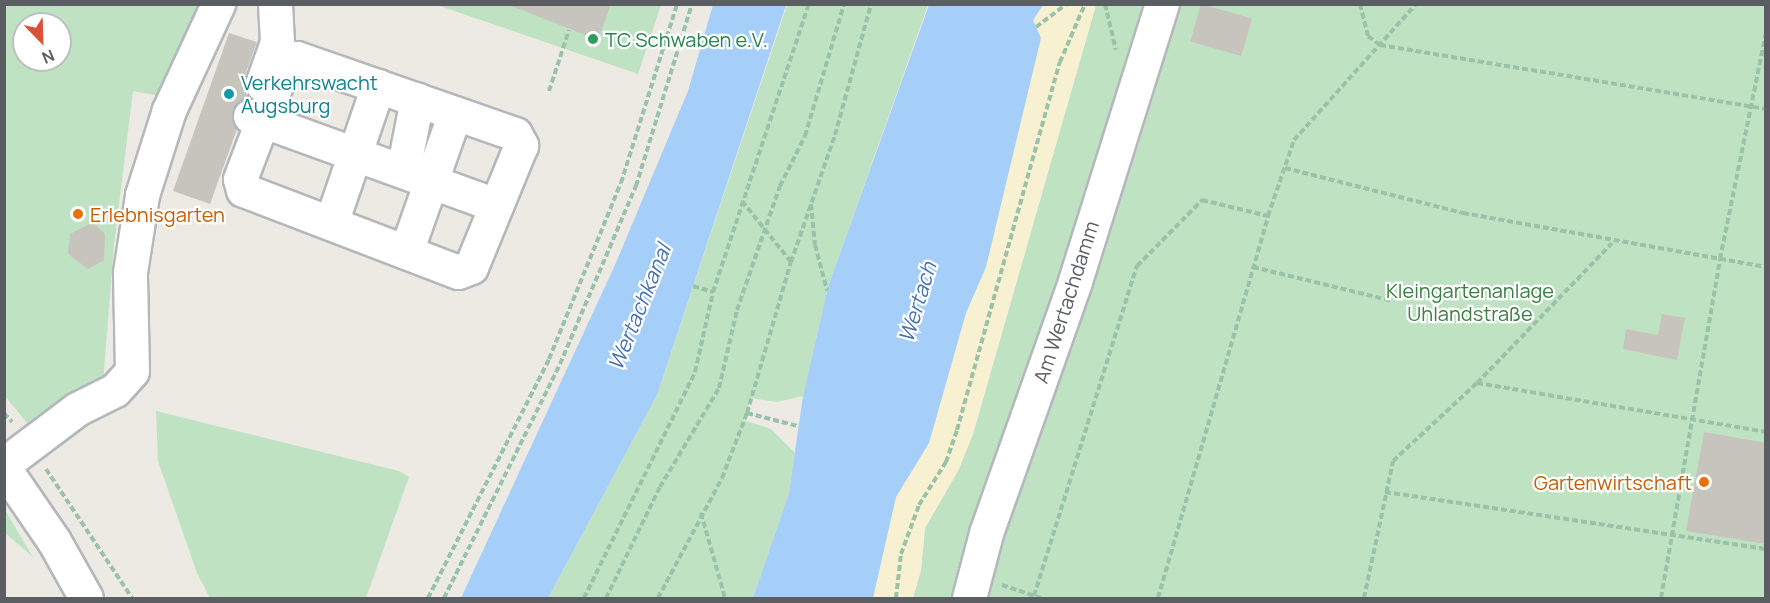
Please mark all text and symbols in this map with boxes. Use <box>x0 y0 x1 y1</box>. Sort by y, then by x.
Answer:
north arrow <box>12 12 72 72</box>
place label: TC Schwaben e.V. <box>605 27 768 51</box>
marker: TC Schwaben e.V. <box>586 32 600 46</box>
text: N <box>39 44 58 69</box>
place label: Verkehrswacht Augsburg <box>241 70 378 117</box>
marker: Verkehrswacht Augsburg <box>222 87 236 101</box>
place label: Erlebnisgarten <box>90 202 225 226</box>
marker: Erlebnisgarten <box>71 207 85 221</box>
street label: Am Wertachdamm <box>1028 218 1104 386</box>
water label: Wertachkanal <box>602 240 676 374</box>
water label: Wertach <box>893 259 941 345</box>
park label: Kleingartenanlage Uhlandstraße <box>1386 279 1554 326</box>
place label: Gartenwirtschaft <box>1534 470 1692 494</box>
marker: Gartenwirtschaft <box>1697 475 1711 489</box>

